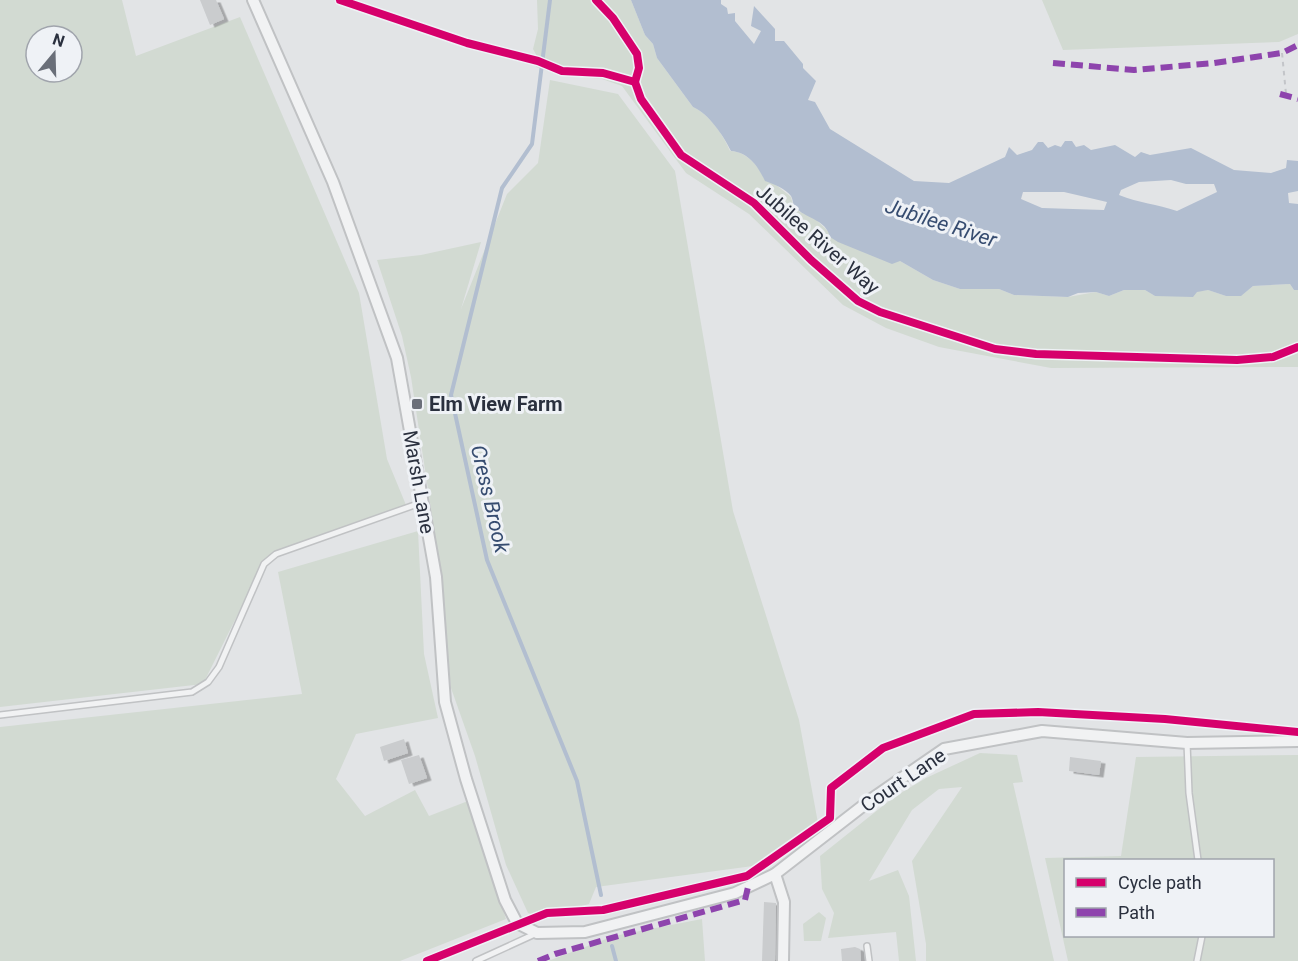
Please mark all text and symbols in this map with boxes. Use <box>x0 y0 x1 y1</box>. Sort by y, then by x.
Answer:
north arrow <box>24 24 84 84</box>
text: N <box>50 29 67 51</box>
street label: Jubilee River Way <box>751 179 885 300</box>
water label: Jubilee River <box>882 194 1001 253</box>
place label: Elm View Farm <box>429 392 563 416</box>
marker: Elm View Farm <box>410 397 424 411</box>
street label: Marsh Lane <box>398 428 440 536</box>
water label: Cress Brook <box>466 443 514 556</box>
street label: Court Lane <box>856 743 950 817</box>
legend <box>1064 859 1274 937</box>
text: Cycle path <box>1118 872 1202 893</box>
text: Path <box>1118 902 1155 923</box>

